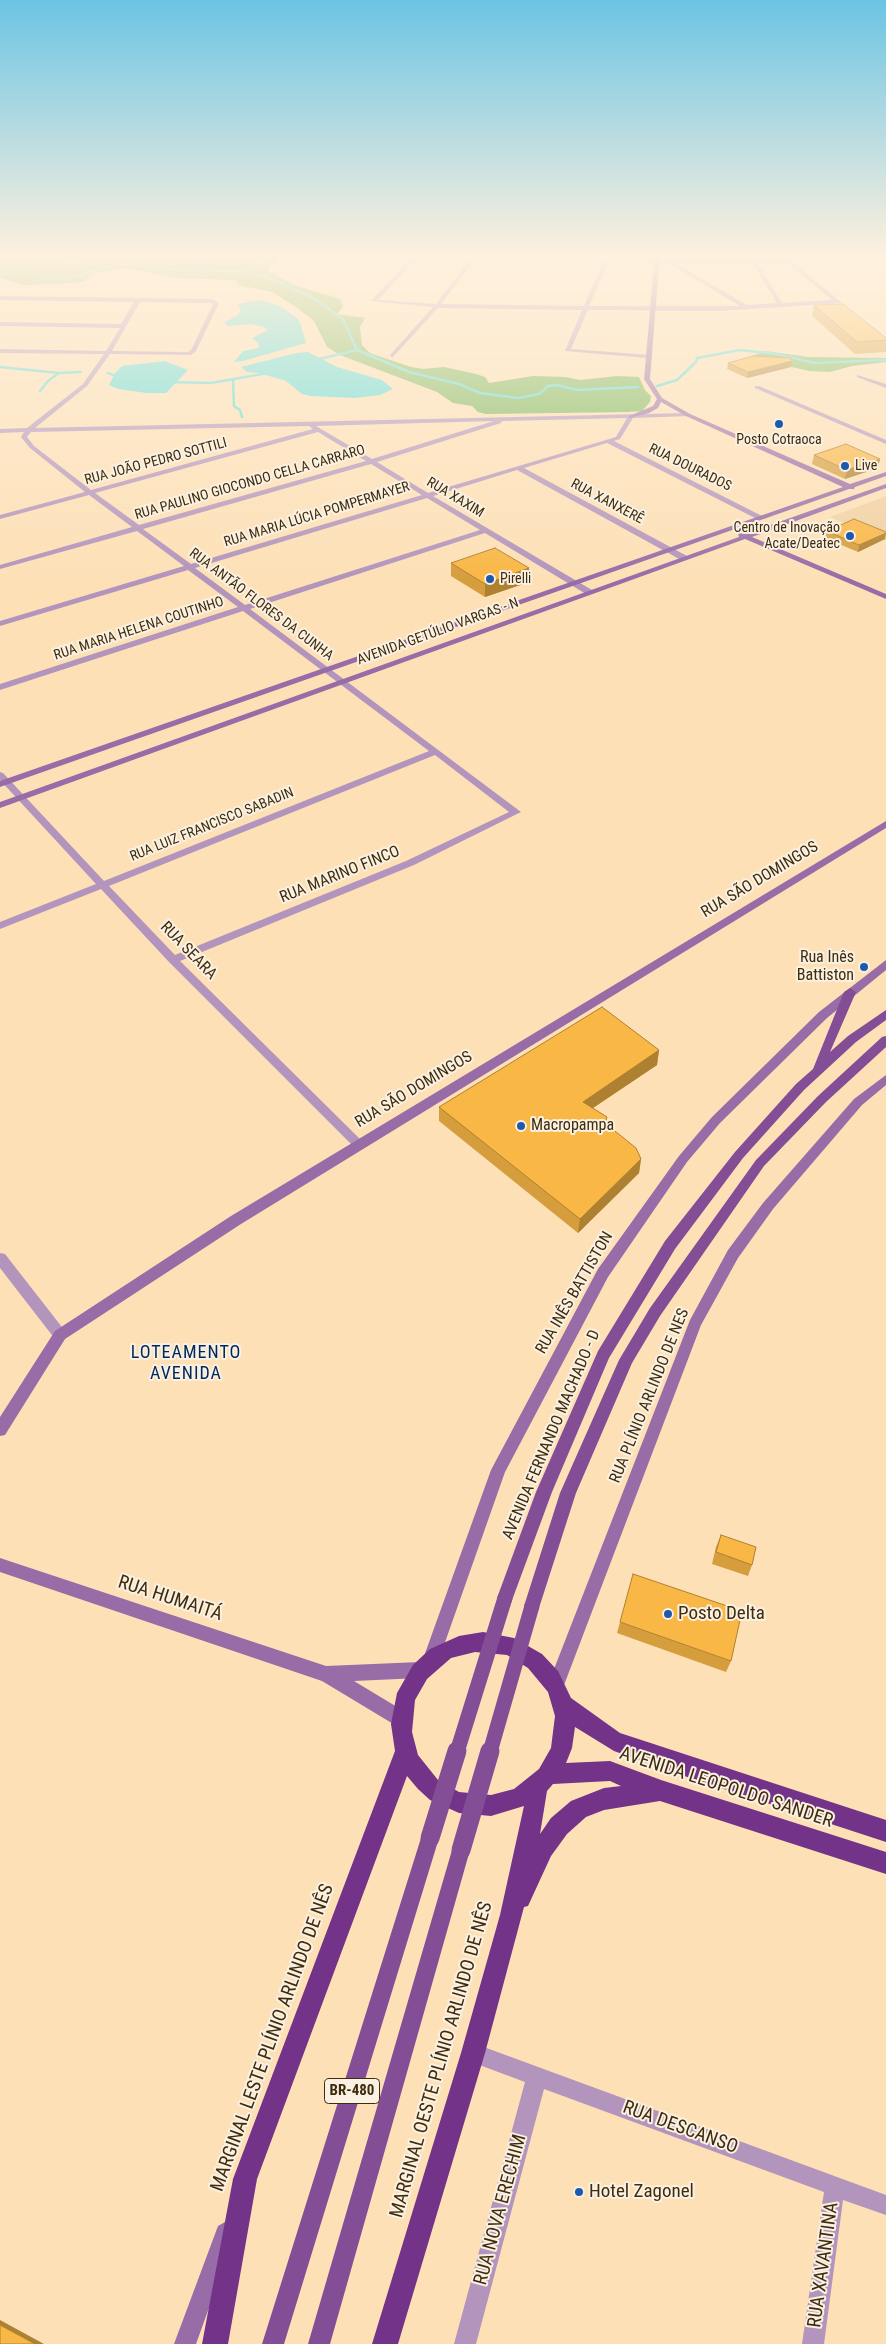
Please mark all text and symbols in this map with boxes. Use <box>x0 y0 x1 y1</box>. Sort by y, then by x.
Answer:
marker: Posto Cotraoca <box>773 418 785 430</box>
place label: Posto Cotraoca <box>736 432 822 448</box>
street label: RUA JOÃO PEDRO SOTTILI <box>83 435 229 489</box>
street label: RUA DOURADOS <box>646 441 734 495</box>
street label: RUA PAULINO GIOCONDO CELLA CARRARO <box>133 442 367 524</box>
place label: Live <box>855 458 877 474</box>
marker: Live <box>839 460 851 472</box>
street label: RUA XAXIM <box>423 474 487 522</box>
street label: RUA XANXERÊ <box>568 476 646 528</box>
street label: RUA MARIA LÚCIA POMPERMAYER <box>222 479 412 551</box>
place label: Centro de Inovação Acate/Deatec <box>733 520 840 552</box>
marker: Centro de Inovação Acate/Deatec <box>844 530 856 542</box>
street label: RUA ANTÃO FLORES DA CUNHA <box>186 545 336 665</box>
place label: Pirelli <box>500 571 531 587</box>
marker: Pirelli <box>484 573 496 585</box>
street label: RUA MARIA HELENA COUTINHO <box>52 594 226 664</box>
street label: AVENIDA GETÚLIO VARGAS - N <box>355 595 521 669</box>
street label: RUA LUIZ FRANCISCO SABADIN <box>128 784 296 866</box>
street label: RUA SÃO DOMINGOS <box>698 838 822 922</box>
street label: RUA MARINO FINCO <box>277 842 403 908</box>
street label: RUA SEARA <box>156 918 220 984</box>
place label: Rua Inês Battiston <box>797 948 854 986</box>
marker: Rua Inês Battiston <box>858 961 870 973</box>
street label: RUA SÃO DOMINGOS <box>352 1048 476 1132</box>
place label: Macropampa <box>531 1116 614 1136</box>
marker: Macropampa <box>515 1120 527 1132</box>
street label: RUA INÊS BATTISTON <box>532 1229 618 1357</box>
street label: RUA PLÍNIO ARLINDO DE NES <box>606 1306 694 1486</box>
street label: AVENIDA FERNANDO MACHADO - D <box>499 1327 605 1543</box>
district label: LOTEAMENTO AVENIDA <box>129 1342 243 1385</box>
street label: RUA HUMAITÁ <box>115 1571 225 1627</box>
place label: Posto Delta <box>678 1603 765 1625</box>
marker: Posto Delta <box>662 1608 674 1620</box>
street label: AVENIDA LEOPOLDO SANDER <box>616 1743 836 1833</box>
street label: MARGINAL LESTE PLÍNIO ARLINDO DE NÊS <box>207 1881 339 2195</box>
street label: MARGINAL OESTE PLÍNIO ARLINDO DE NÊS <box>386 1899 498 2221</box>
road number: BR-480 <box>324 2078 380 2104</box>
street label: RUA DESCANSO <box>619 2097 741 2159</box>
street label: RUA NOVA ERECHIM <box>470 2132 532 2288</box>
place label: Hotel Zagonel <box>589 2181 694 2203</box>
marker: Hotel Zagonel <box>573 2186 585 2198</box>
street label: RUA XAVANTINA <box>804 2201 844 2329</box>

